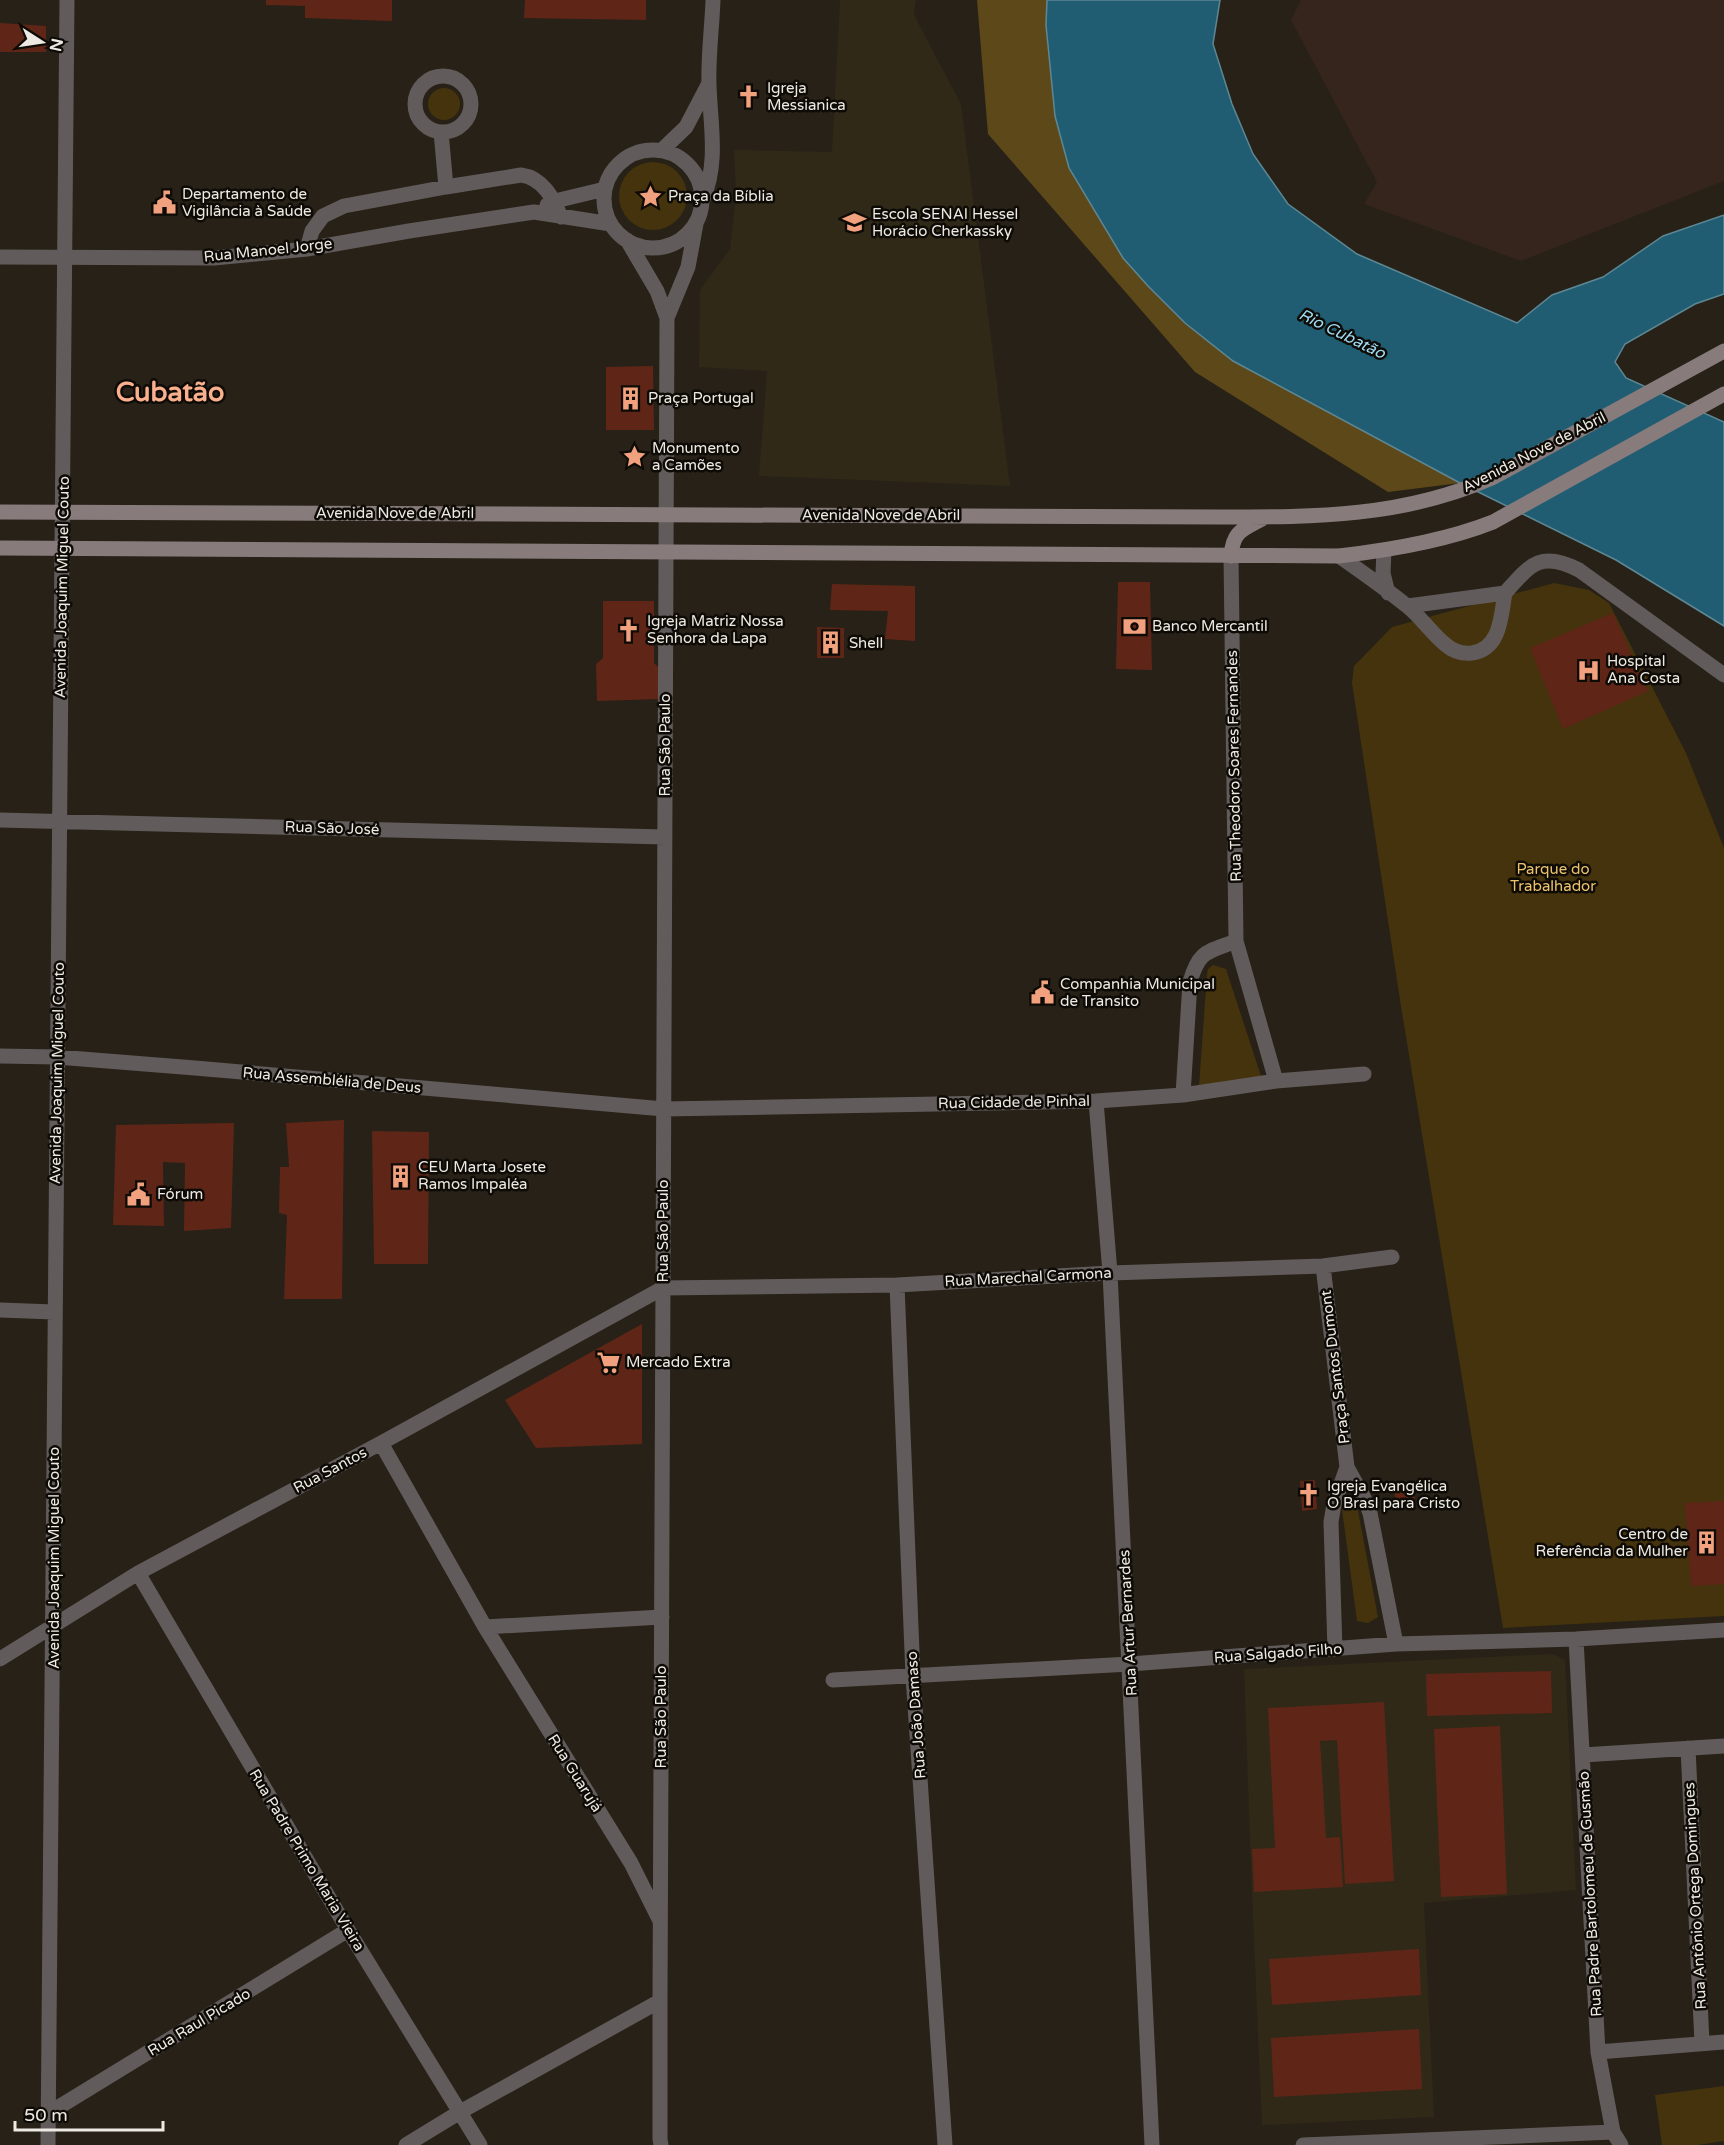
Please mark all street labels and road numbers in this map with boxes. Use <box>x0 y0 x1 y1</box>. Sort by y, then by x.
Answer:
street label: Rua Manoel Jorge <box>203 234 333 266</box>
street label: Avenida Nove de Abril <box>1459 408 1609 496</box>
street label: Avenida Joaquim Miguel Couto <box>51 476 73 698</box>
street label: Avenida Nove de Abril <box>316 504 474 522</box>
street label: Avenida Nove de Abril <box>802 506 960 524</box>
street label: Rua Theodoro Soares Fernandes <box>1223 650 1245 882</box>
street label: Rua São Paulo <box>656 694 674 796</box>
street label: Rua São José <box>284 817 380 839</box>
street label: Avenida Joaquim Miguel Couto <box>46 962 68 1184</box>
street label: Rua Assemblélia de Deus <box>242 1063 422 1097</box>
street label: Rua Cidade de Pinhal <box>938 1092 1090 1112</box>
street label: Rua São Paulo <box>654 1180 672 1282</box>
street label: Rua Marechal Carmona <box>944 1264 1112 1290</box>
street label: Praça Santos Dumont <box>1317 1289 1353 1445</box>
street label: Rua Santos <box>290 1443 370 1497</box>
street label: Avenida Joaquim Miguel Couto <box>45 1447 63 1669</box>
street label: Rua Artur Bernardes <box>1115 1549 1141 1697</box>
street label: Rua Salgado Filho <box>1213 1640 1343 1666</box>
street label: Rua João Damaso <box>903 1651 929 1779</box>
street label: Rua São Paulo <box>652 1666 670 1768</box>
street label: Rua Guarujá <box>544 1731 606 1815</box>
street label: Rua Padre Primo Maria Vieira <box>245 1766 369 1954</box>
street label: Rua Padre Bartolomeu de Gusmão <box>1575 1771 1605 2017</box>
street label: Rua Antônio Ortega Domingues <box>1680 1782 1710 2010</box>
street label: Rua Raul Picado <box>144 1984 254 2060</box>

